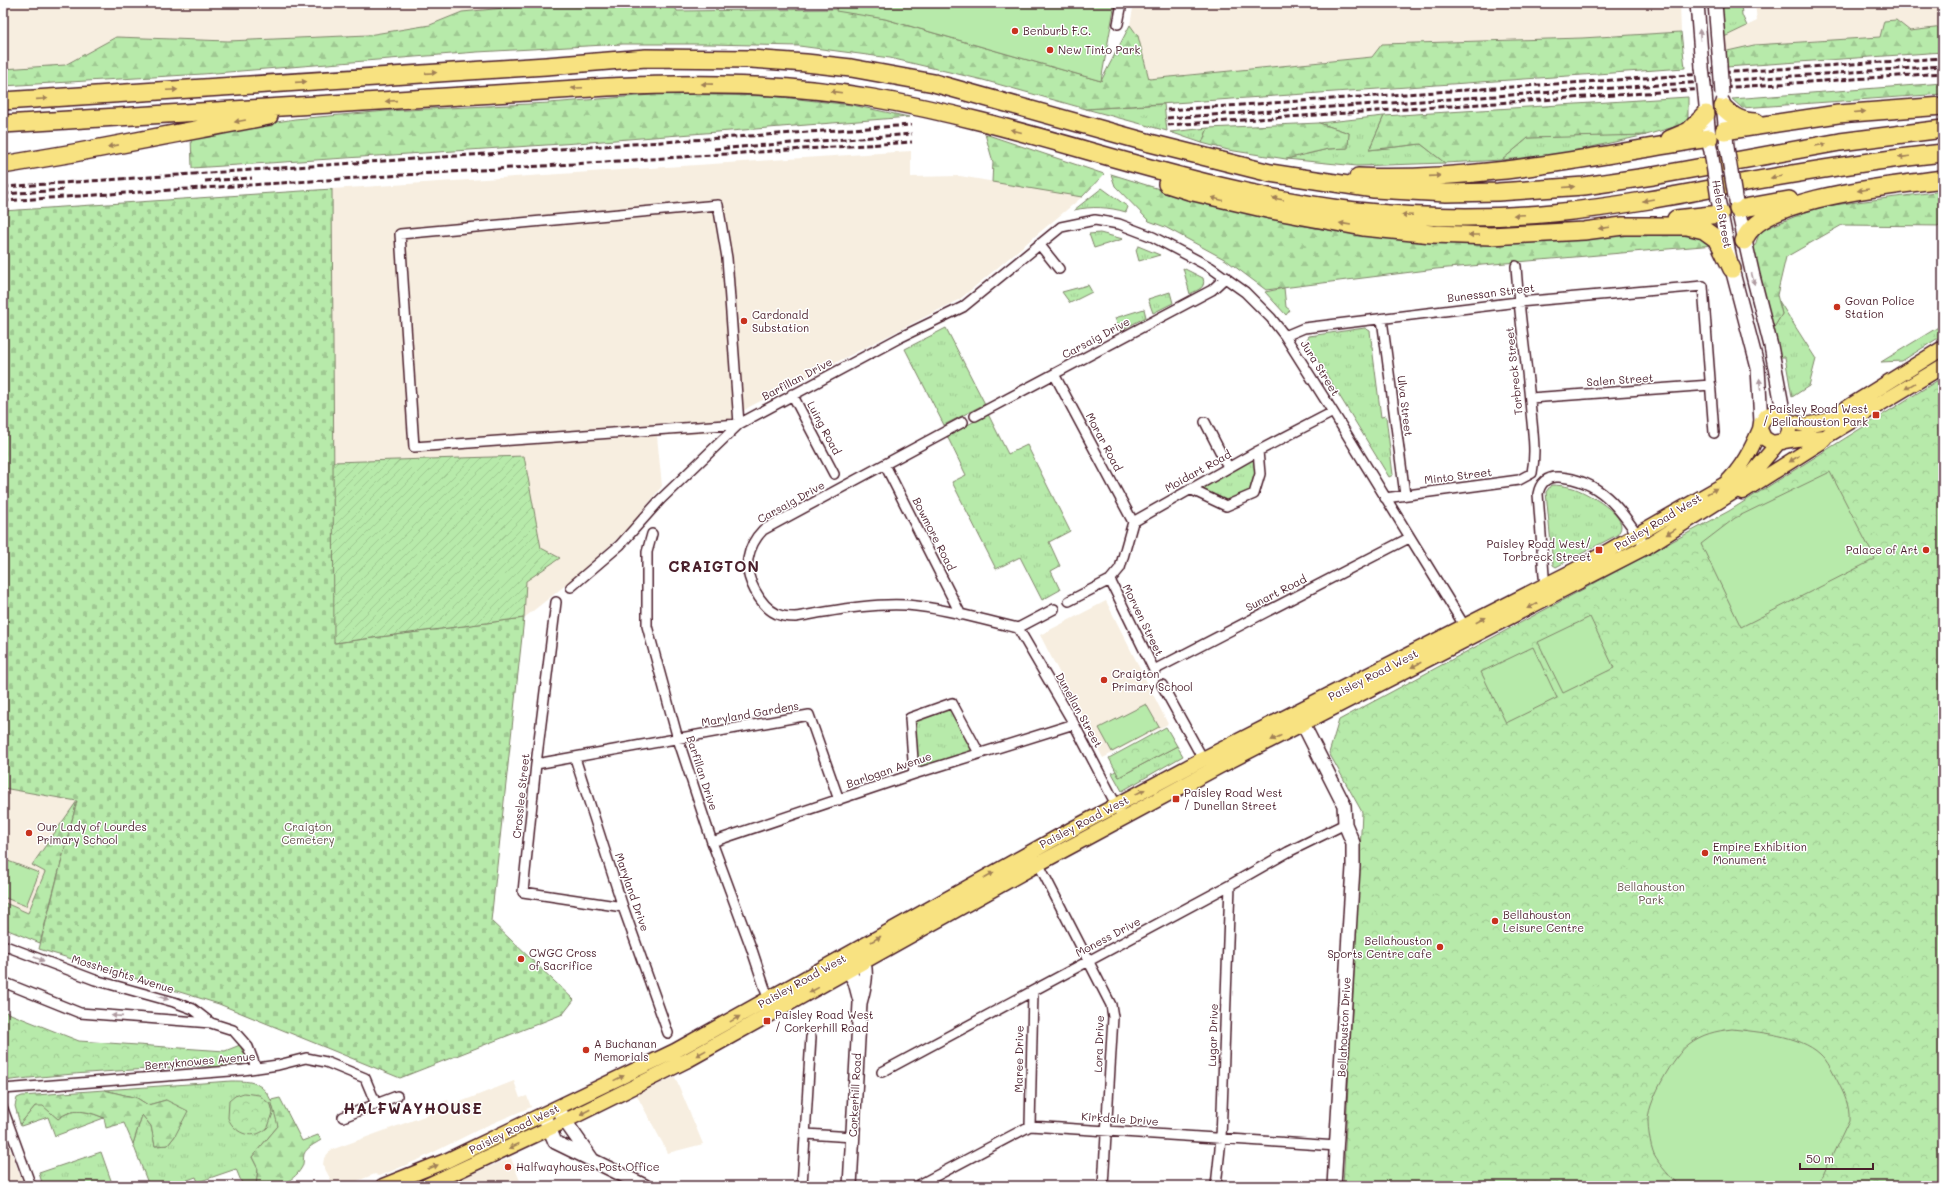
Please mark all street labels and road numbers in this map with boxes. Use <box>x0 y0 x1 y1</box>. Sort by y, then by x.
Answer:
street label: Helen Street <box>1709 179 1736 249</box>
street label: Bunessan Street <box>1446 280 1536 305</box>
street label: Carsaig Drive <box>1059 313 1132 362</box>
street label: Torbreck Street <box>1501 326 1526 416</box>
street label: Jura Street <box>1297 337 1344 399</box>
street label: Barfillan Drive <box>759 354 835 403</box>
street label: Salen Street <box>1586 370 1654 389</box>
street label: Ulva Street <box>1394 375 1417 437</box>
street label: Luing Road <box>804 398 845 457</box>
street label: Morar Road <box>1083 410 1126 474</box>
street label: Moidart Road <box>1162 446 1234 495</box>
street label: Minto Street <box>1423 464 1493 487</box>
street label: Carsaig Drive <box>754 477 827 526</box>
street label: Paisley Road West <box>1612 490 1704 553</box>
street label: Bowmore Road <box>910 495 959 573</box>
street label: Sunart Road <box>1243 571 1309 614</box>
street label: Morven Street <box>1120 581 1167 658</box>
street label: Paisley Road West <box>1325 645 1420 704</box>
street label: Dunellan Street <box>1053 670 1106 750</box>
street label: Maryland Gardens <box>700 698 800 729</box>
street label: Barfillan Drive <box>683 733 722 812</box>
street label: Barlogan Avenue <box>844 748 934 791</box>
street label: Crosslee Street <box>509 752 532 839</box>
street label: Paisley Road West <box>1037 792 1131 851</box>
street label: Maryland Drive <box>612 851 653 933</box>
street label: Moness Drive <box>1073 913 1143 960</box>
street label: Paisley Road West <box>755 950 849 1011</box>
street label: Mossheights Avenue <box>70 951 177 996</box>
street label: Bellahouston Drive <box>1333 976 1354 1077</box>
street label: Lugar Drive <box>1204 1003 1221 1067</box>
street label: Lora Drive <box>1090 1015 1107 1073</box>
street label: Maree Drive <box>1010 1025 1027 1093</box>
street label: Berryknowes Avenue <box>144 1048 256 1073</box>
street label: Corkerhill Road <box>845 1053 864 1137</box>
street label: Paisley Road West <box>466 1100 562 1157</box>
street label: Kirkdale Drive <box>1081 1108 1159 1129</box>

